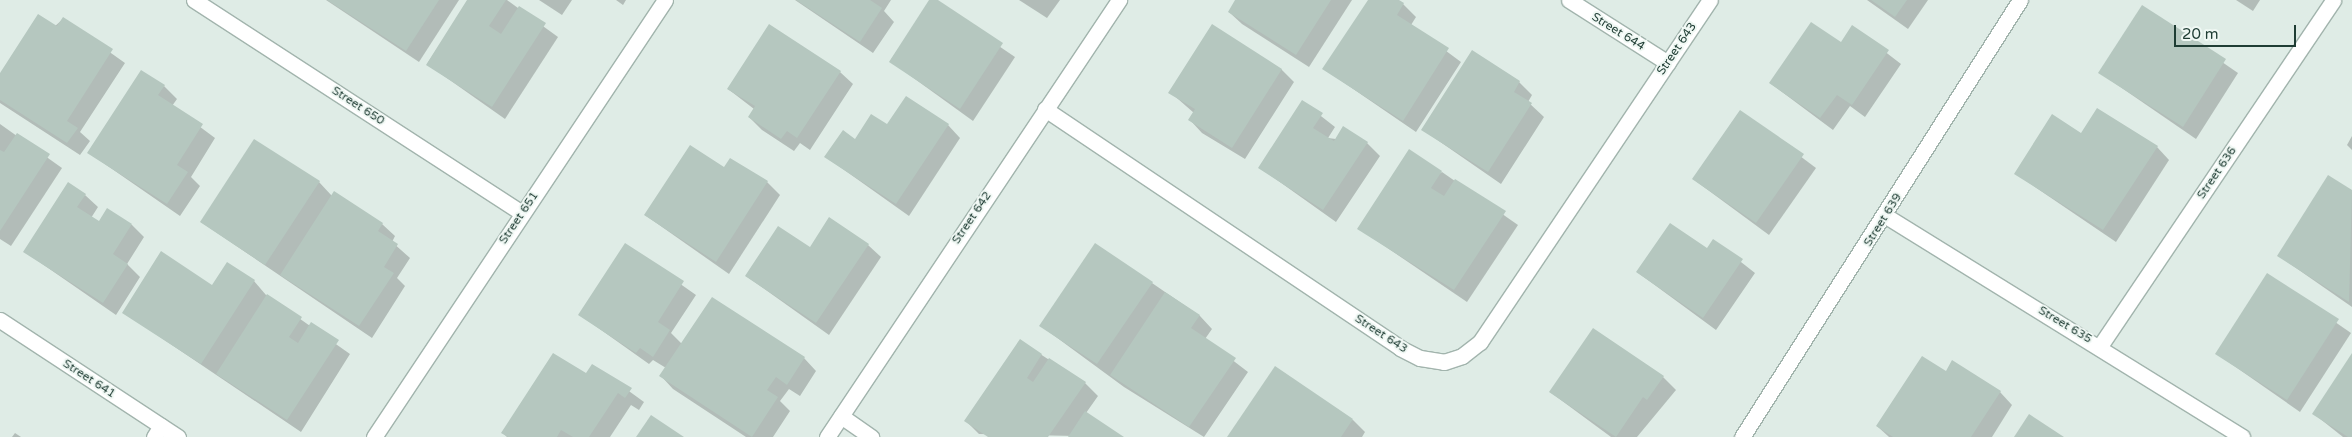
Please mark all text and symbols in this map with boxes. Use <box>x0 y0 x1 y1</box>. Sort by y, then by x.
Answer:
street label: Street 644 <box>1589 10 1647 54</box>
scale bar <box>2177 15 2300 47</box>
street label: Street 643 <box>1654 20 1700 78</box>
text: 20 m <box>2182 25 2219 43</box>
street label: Street 650 <box>329 84 387 128</box>
street label: Street 636 <box>2194 144 2240 202</box>
street label: Street 651 <box>496 189 542 247</box>
street label: Street 642 <box>949 189 995 247</box>
street label: Street 639 <box>1861 191 1905 249</box>
street label: Street 635 <box>2036 303 2094 347</box>
street label: Street 643 <box>1352 312 1410 356</box>
street label: Street 641 <box>60 357 118 401</box>

